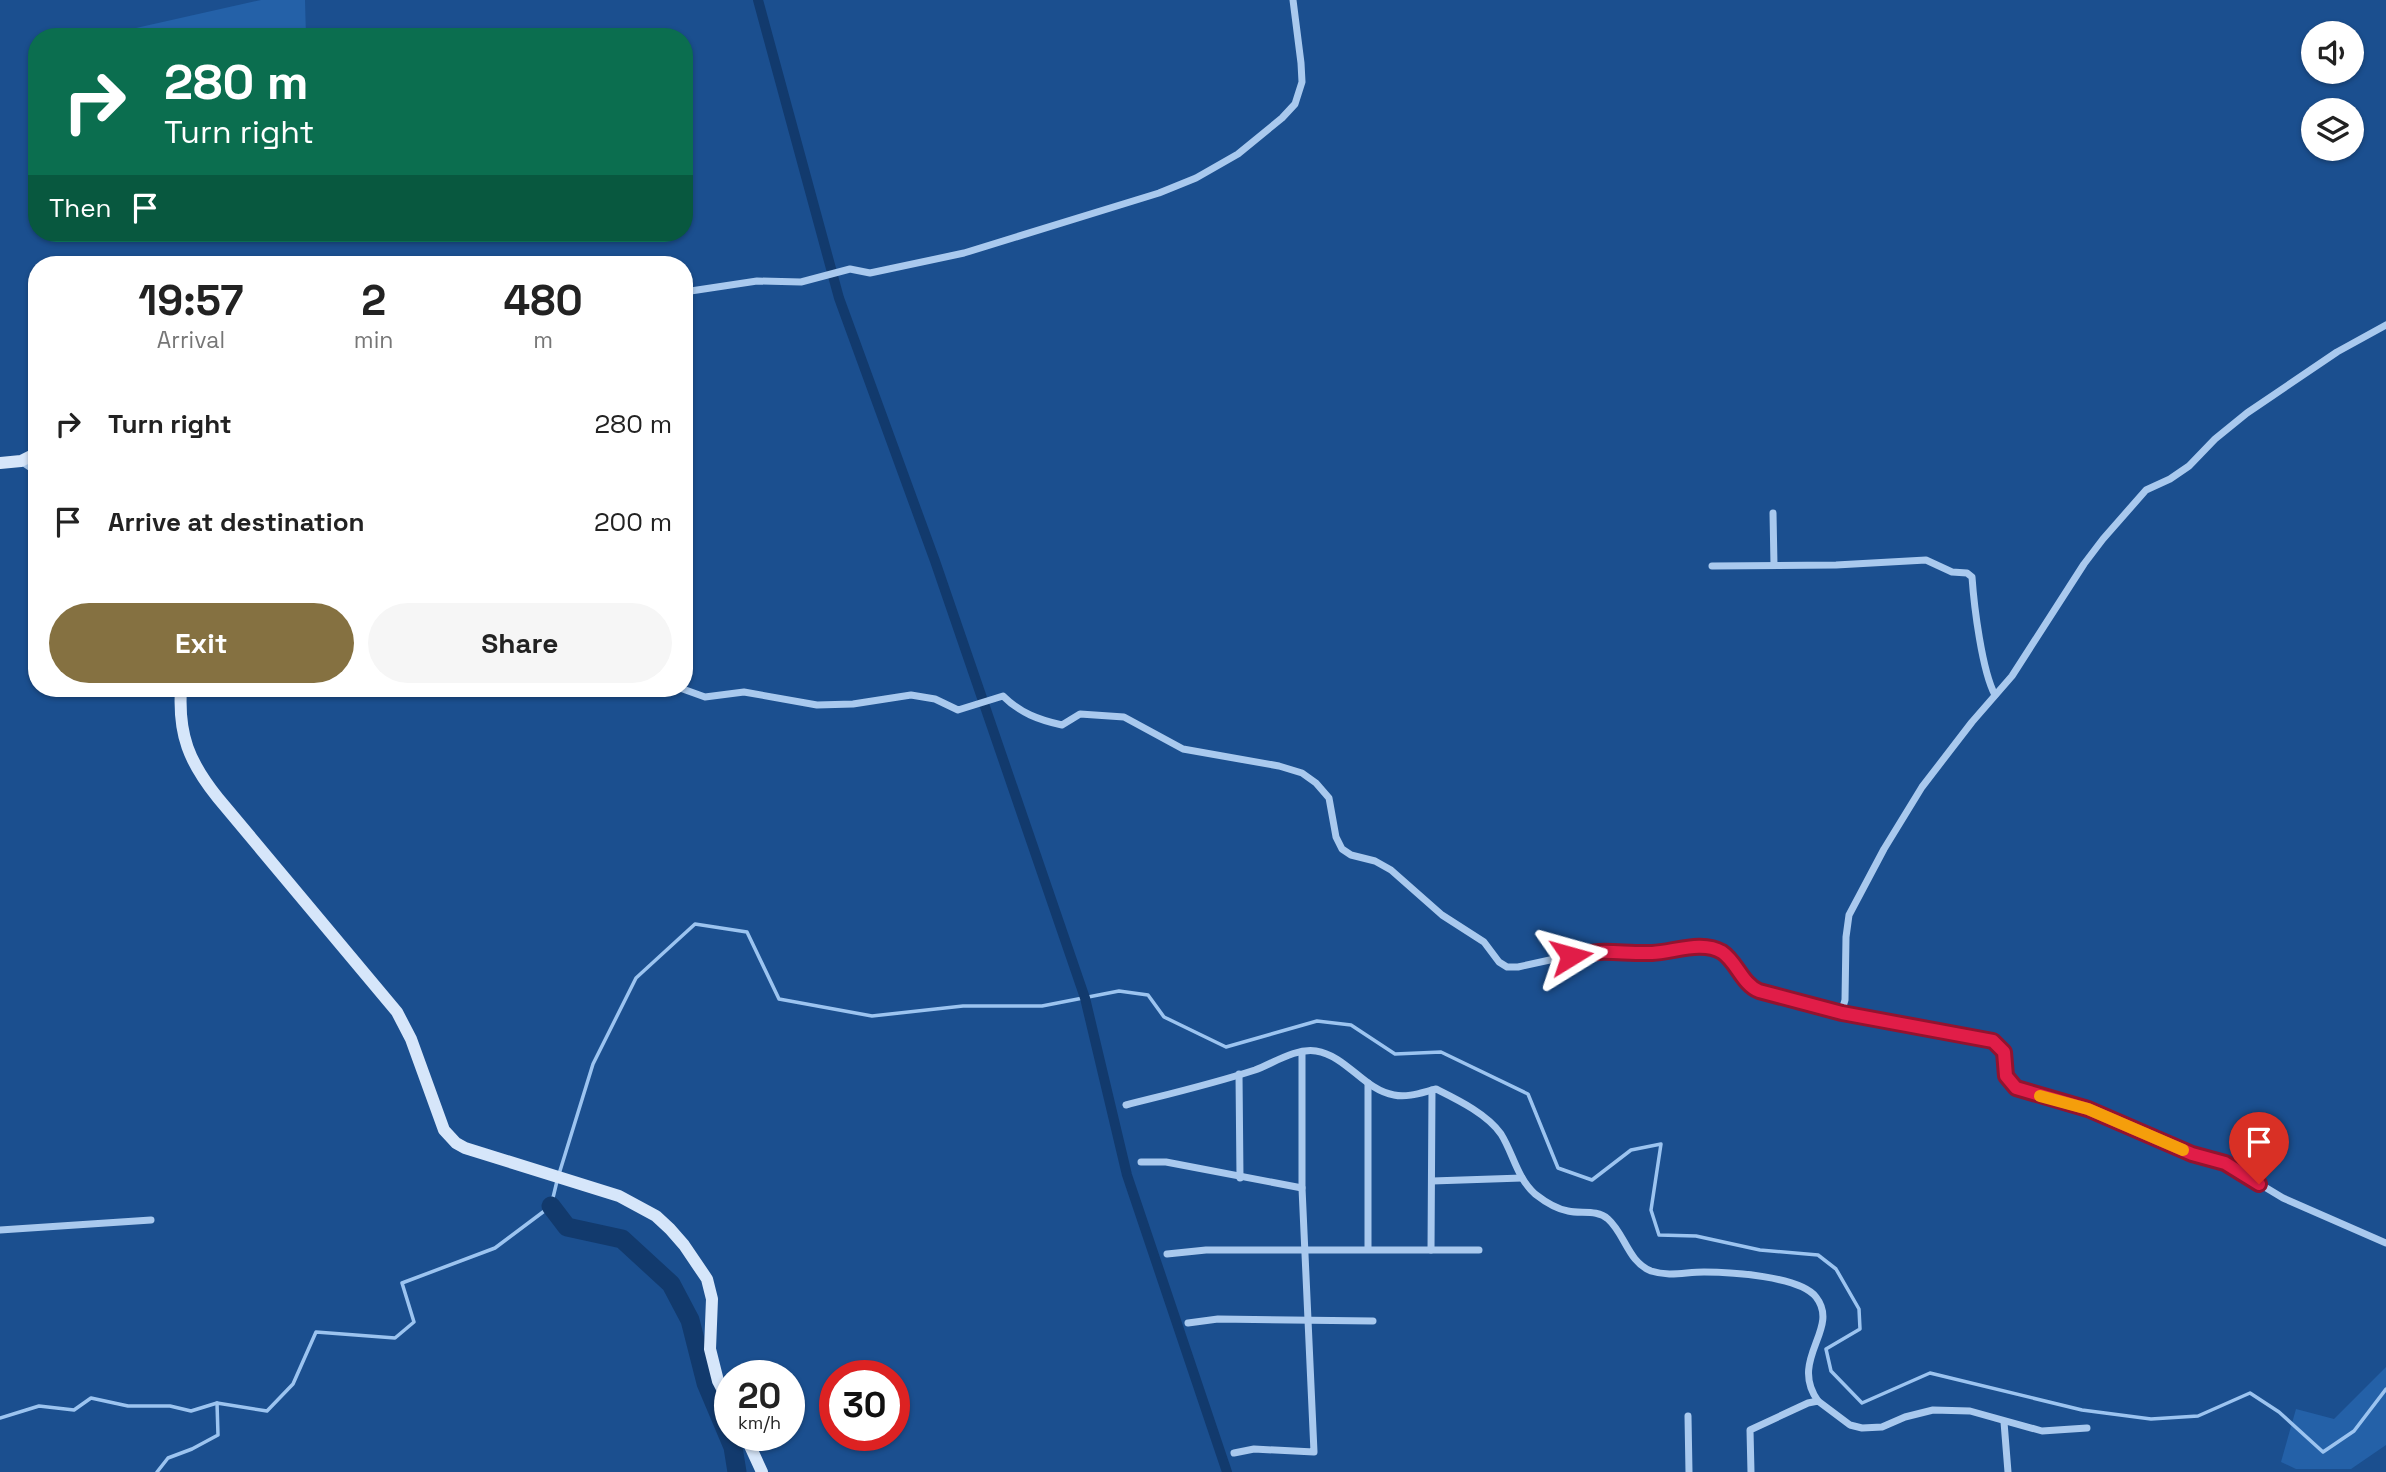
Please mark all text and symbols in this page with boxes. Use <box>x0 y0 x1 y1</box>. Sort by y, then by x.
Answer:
map controls <box>2301 21 2364 161</box>
button: sound <box>2301 21 2364 84</box>
text: 280 m <box>164 51 309 113</box>
icon: right <box>49 56 140 147</box>
button: layers <box>2301 98 2364 161</box>
text: Turn right <box>164 112 314 152</box>
icon: arrive <box>126 189 164 227</box>
text: Then <box>49 191 112 225</box>
text: 19:57 <box>138 274 244 327</box>
text: 2 <box>361 274 386 327</box>
text: 480 <box>504 274 583 327</box>
text: Arrival <box>157 325 225 355</box>
text: min <box>354 325 393 355</box>
text: m <box>533 325 553 355</box>
icon: right <box>49 405 87 443</box>
text: Turn right <box>108 407 232 441</box>
text: 280 m <box>594 407 672 441</box>
icon: arrive <box>49 503 87 541</box>
text: Arrive at destination <box>108 505 365 539</box>
text: 200 m <box>594 505 672 539</box>
button: Exit <box>49 603 354 683</box>
button: Share <box>368 603 672 683</box>
position arrow <box>1534 919 1608 993</box>
pin <box>2229 1112 2289 1184</box>
icon: arrive <box>2240 1123 2278 1161</box>
speed limit sign: 30 <box>819 1360 910 1451</box>
text: 20 <box>738 1374 781 1418</box>
text: km/h <box>738 1411 781 1434</box>

